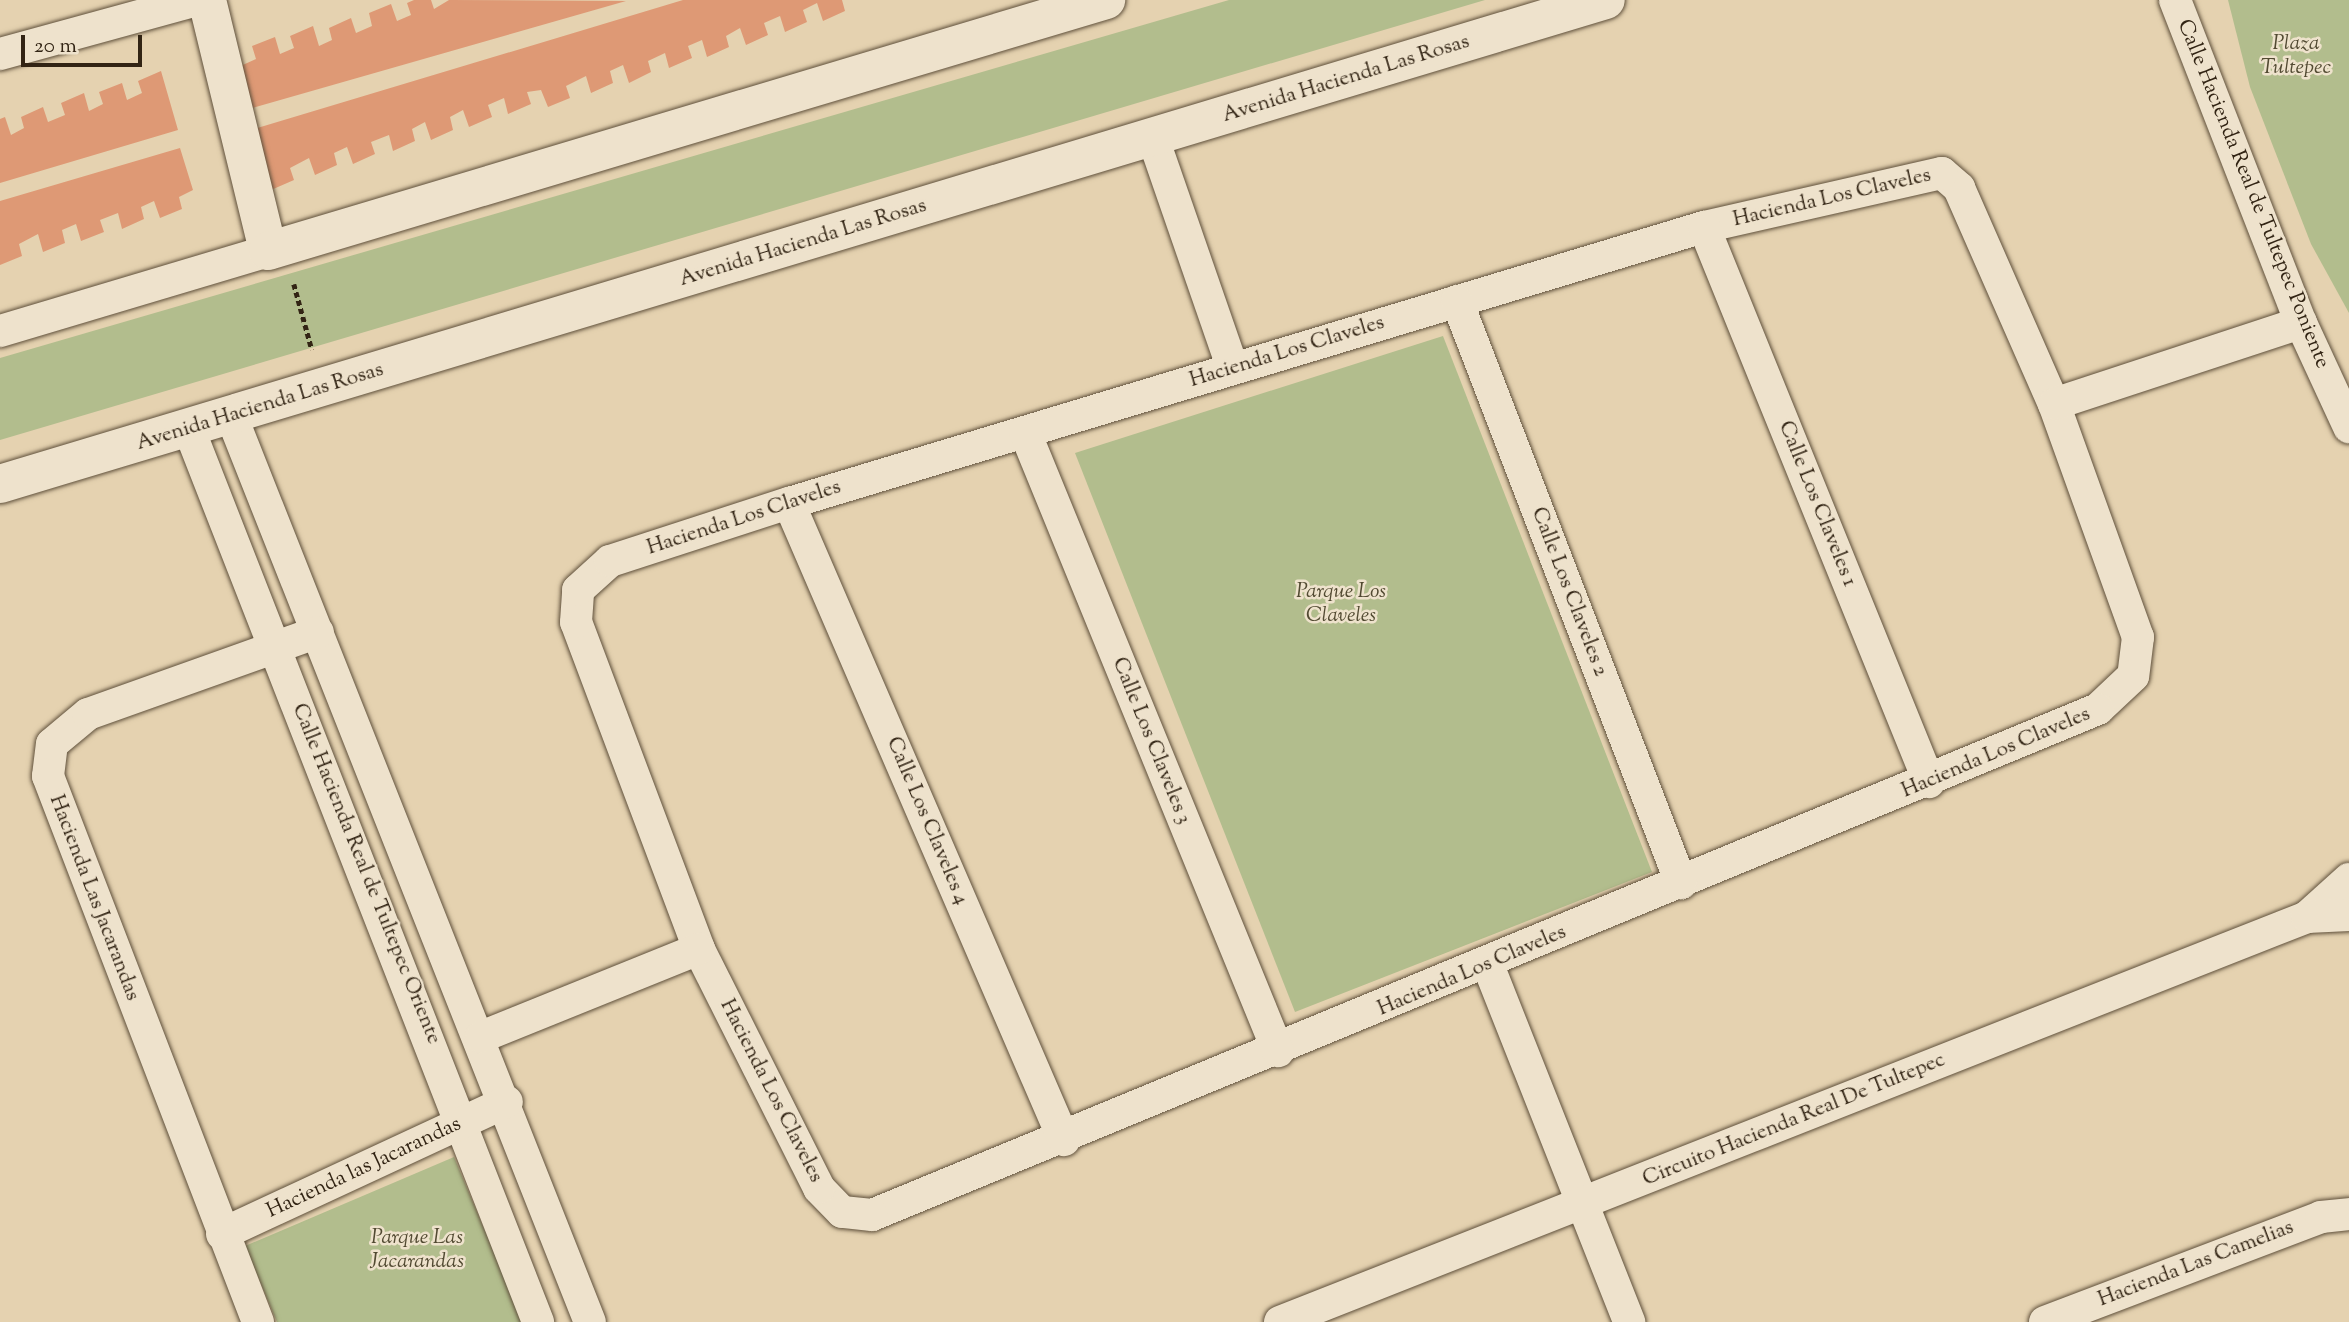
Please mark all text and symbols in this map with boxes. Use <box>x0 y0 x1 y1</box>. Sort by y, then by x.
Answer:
street label: Calle Hacienda Real de Tultepec Poniente <box>2171 16 2335 372</box>
scale bar <box>24 21 145 65</box>
street label: Avenida Hacienda Las Rosas <box>1219 29 1473 129</box>
park label: Plaza Tultepec <box>2261 31 2331 81</box>
text: 20 m <box>34 32 77 62</box>
street label: Hacienda Los Claveles <box>1731 163 1933 233</box>
street label: Avenida Hacienda Las Rosas <box>676 193 930 293</box>
street label: Hacienda Los Claveles <box>1187 310 1387 394</box>
street label: Avenida Hacienda Las Rosas <box>133 357 387 457</box>
street label: Calle Los Claveles 1 <box>1772 417 1862 591</box>
street label: Hacienda Los Claveles <box>644 475 844 561</box>
street label: Calle Los Claveles 2 <box>1525 504 1613 680</box>
park label: Parque Los Claveles <box>1296 579 1386 629</box>
street label: Calle Los Claveles 3 <box>1106 654 1196 828</box>
street label: Calle Hacienda Real de Tultepec Oriente <box>286 700 446 1048</box>
street label: Hacienda Los Claveles <box>1898 702 2094 804</box>
street label: Calle Los Claveles 4 <box>880 733 974 909</box>
street label: Hacienda Las Jacarandas <box>43 792 145 1004</box>
street label: Hacienda Los Claveles <box>1374 920 1570 1022</box>
street label: Hacienda Los Claveles <box>714 995 828 1187</box>
street label: Circuito Hacienda Real De Tultepec <box>1639 1048 1949 1192</box>
street label: Hacienda las Jacarandas <box>263 1112 465 1224</box>
street label: Hacienda Las Camelias <box>2095 1215 2297 1313</box>
park label: Parque Las Jacarandas <box>370 1225 464 1275</box>

